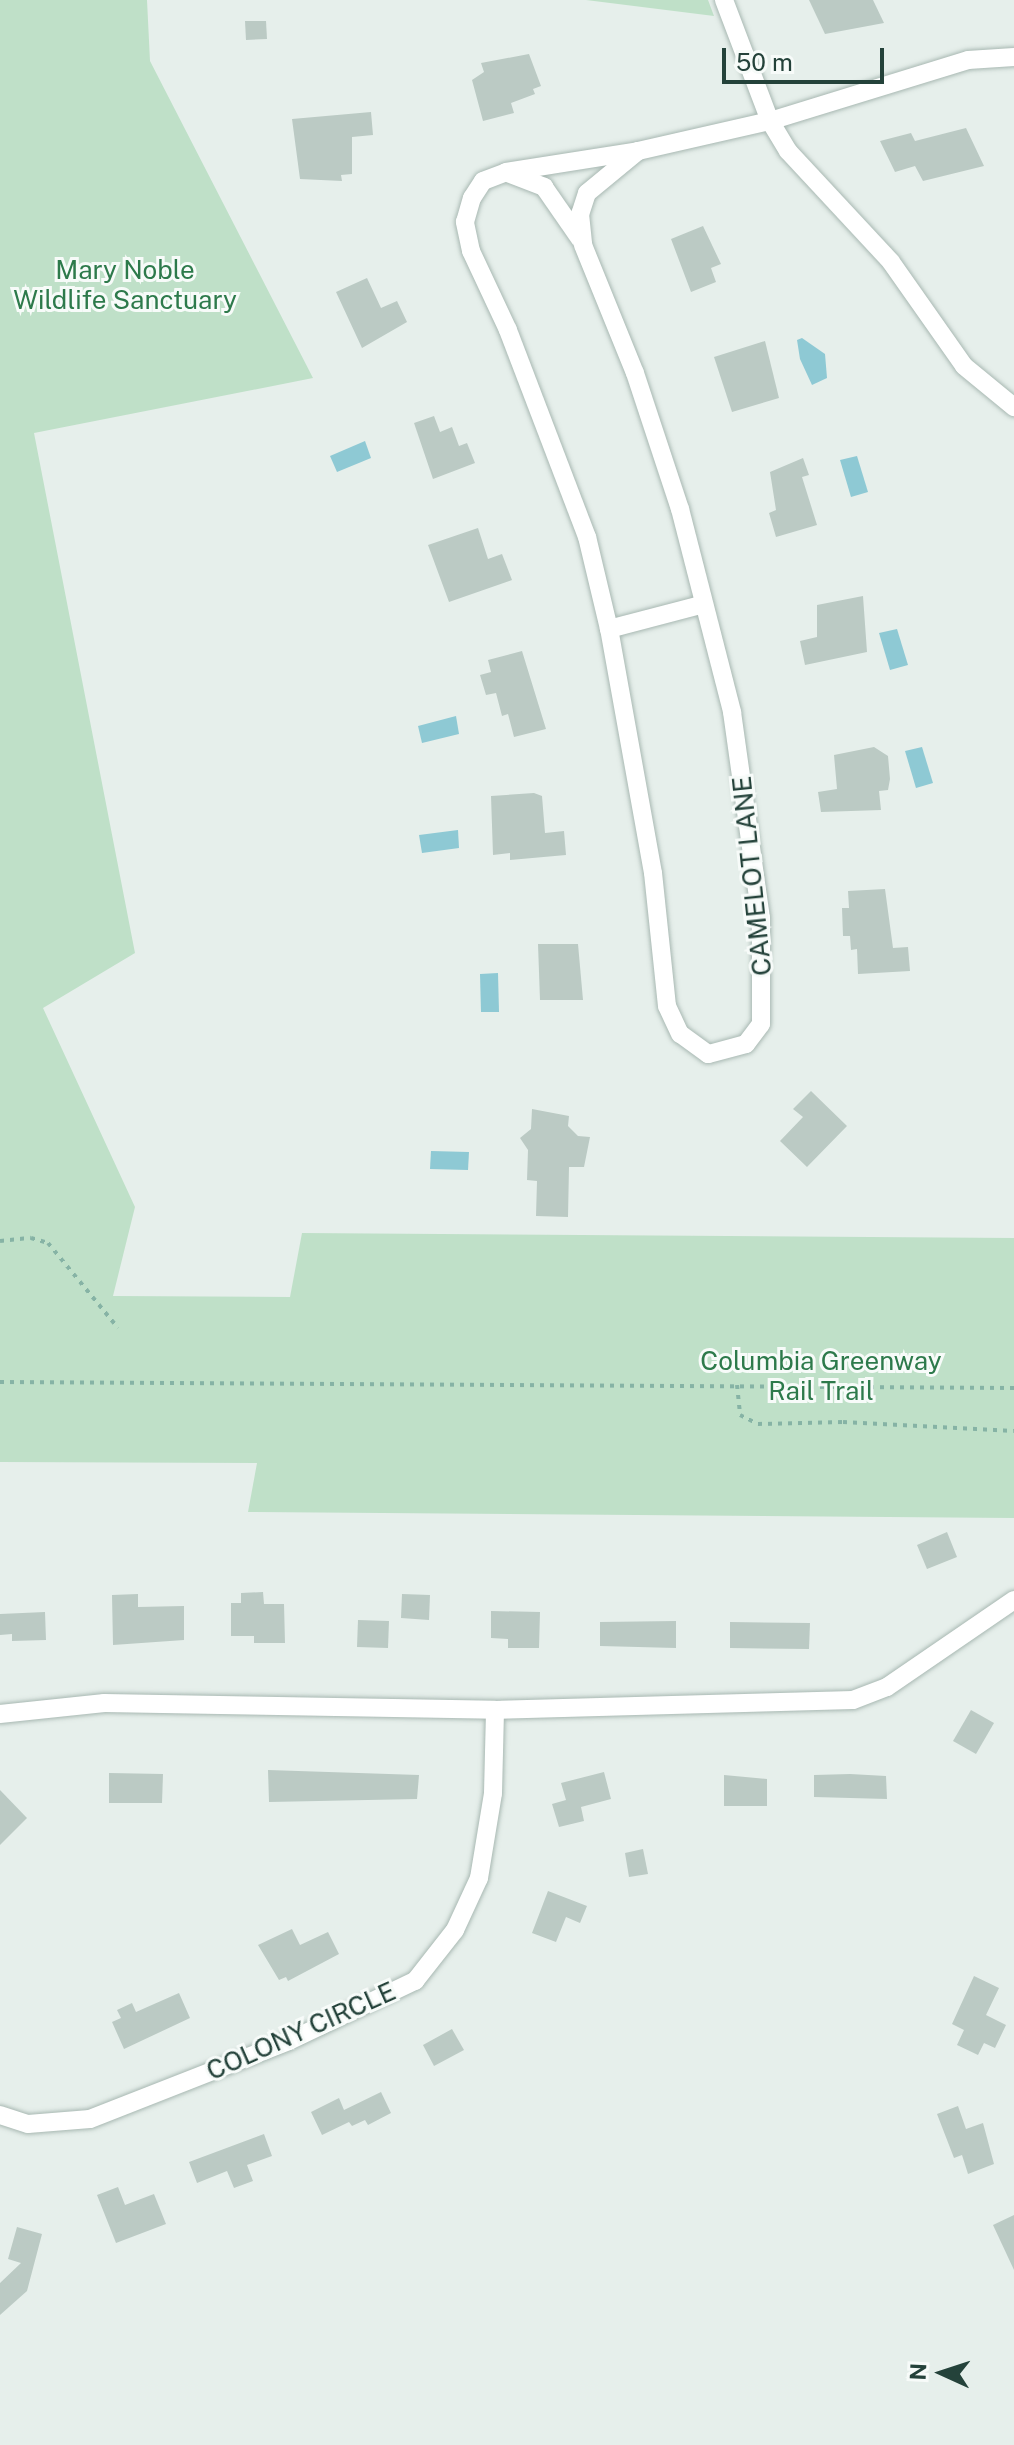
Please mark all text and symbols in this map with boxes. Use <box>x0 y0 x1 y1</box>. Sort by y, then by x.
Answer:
scale bar <box>726 32 888 82</box>
text: 50 m <box>736 48 793 76</box>
park label: Mary Noble Wildlife Sanctuary <box>13 254 237 316</box>
street label: CAMELOT LANE <box>726 775 778 977</box>
park label: Columbia Greenway Rail Trail <box>700 1345 942 1406</box>
street label: COLONY CIRCLE <box>202 1975 400 2087</box>
north arrow <box>902 2333 982 2413</box>
text: N <box>905 2362 931 2381</box>

